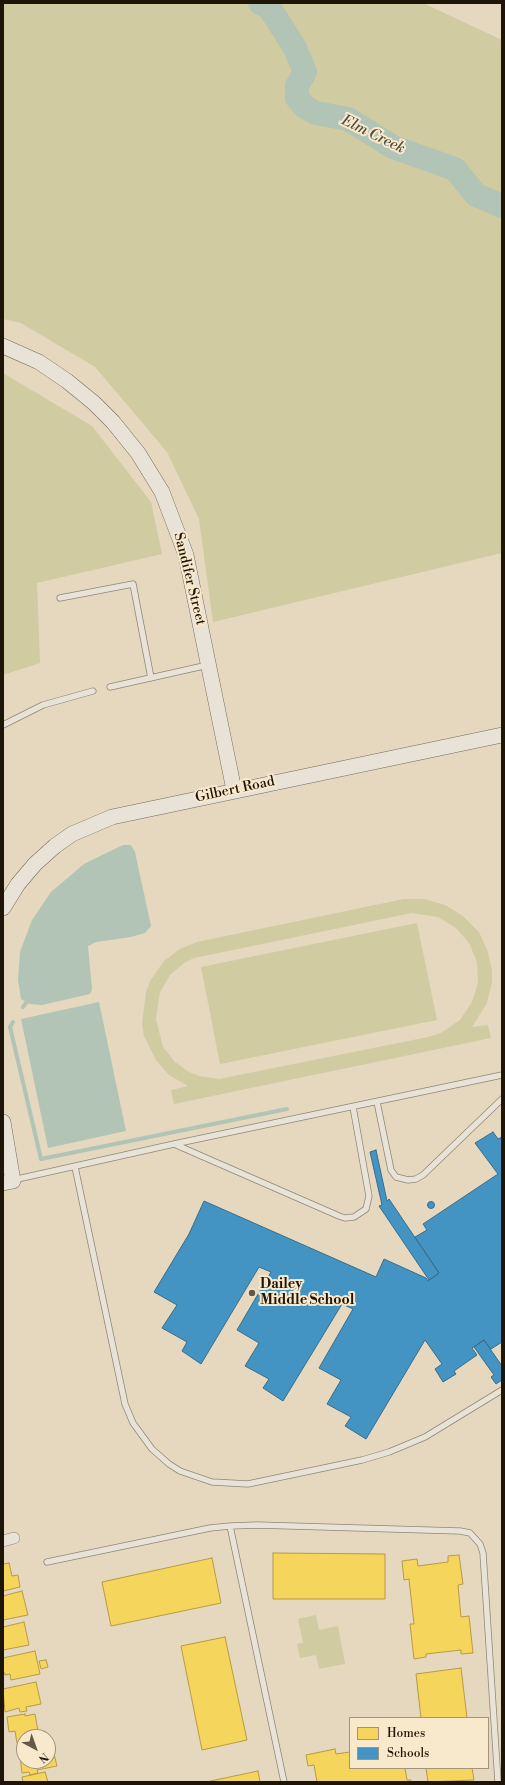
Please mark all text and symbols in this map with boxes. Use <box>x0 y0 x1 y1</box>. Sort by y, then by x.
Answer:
water label: Elm Creek <box>338 112 408 158</box>
street label: Sandifer Street <box>169 531 209 627</box>
street label: Gilbert Road <box>194 773 276 807</box>
place label: Dailey Middle School <box>260 1277 354 1310</box>
marker: Dailey Middle School <box>247 1288 257 1298</box>
legend <box>349 1717 489 1769</box>
text: Homes <box>387 1726 425 1741</box>
north arrow <box>16 1729 56 1769</box>
text: Schools <box>387 1746 429 1761</box>
text: N <box>35 1749 51 1765</box>

